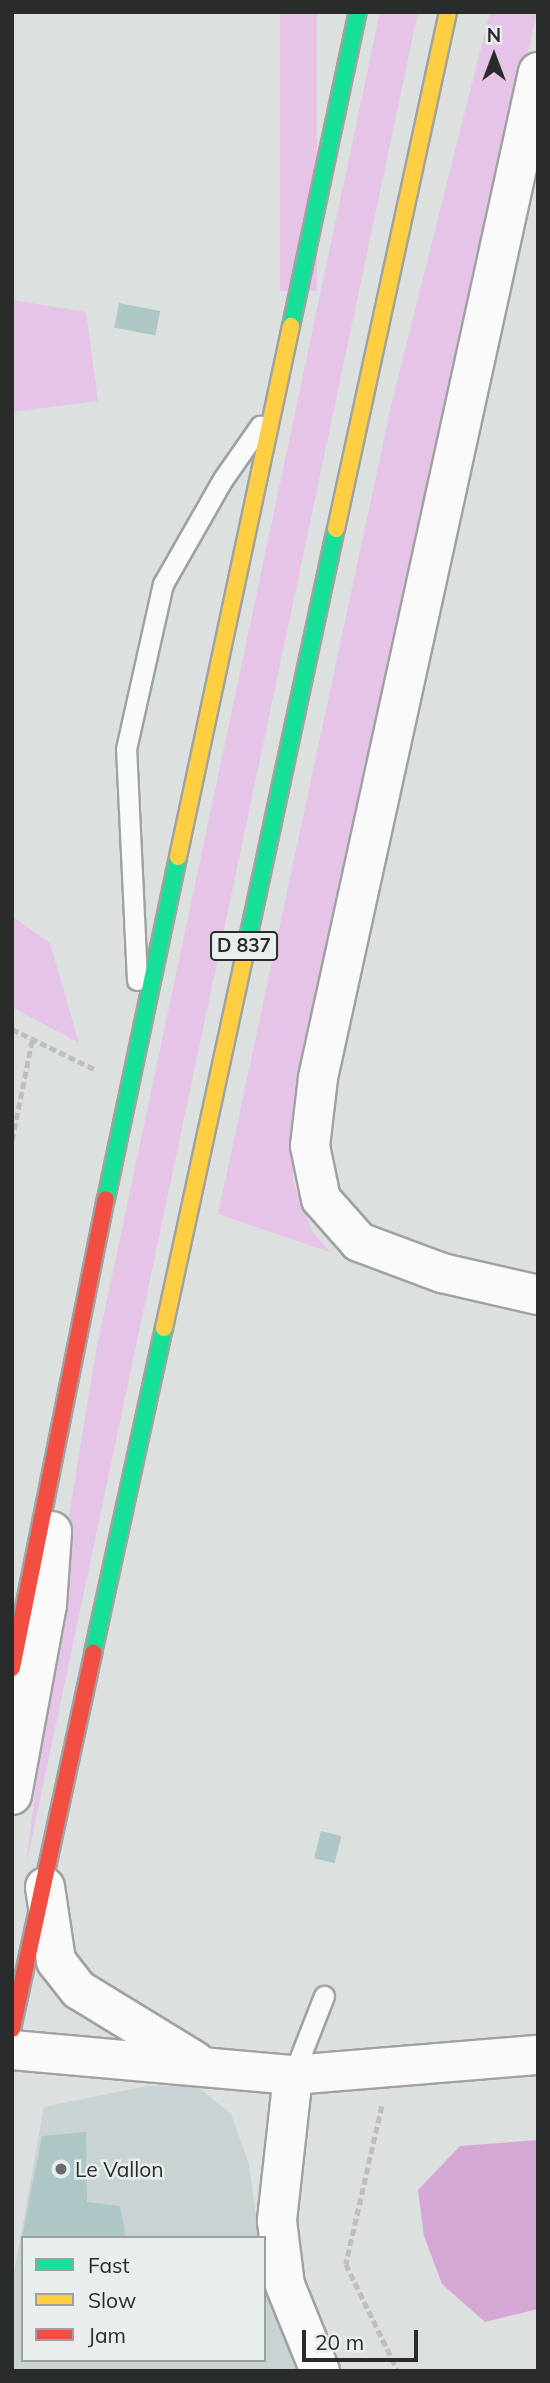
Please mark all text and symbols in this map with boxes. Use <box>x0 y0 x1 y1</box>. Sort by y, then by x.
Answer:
north arrow <box>459 21 529 91</box>
text: N <box>487 23 501 47</box>
road number: D 837 <box>209 930 279 962</box>
place label: Le Vallon <box>75 2156 164 2182</box>
marker: Le Vallon <box>53 2161 69 2177</box>
legend <box>21 2236 266 2362</box>
text: Fast <box>88 2252 130 2278</box>
text: Slow <box>88 2287 136 2313</box>
scale bar <box>305 2316 420 2360</box>
text: Jam <box>88 2322 126 2348</box>
text: 20 m <box>315 2329 364 2355</box>

